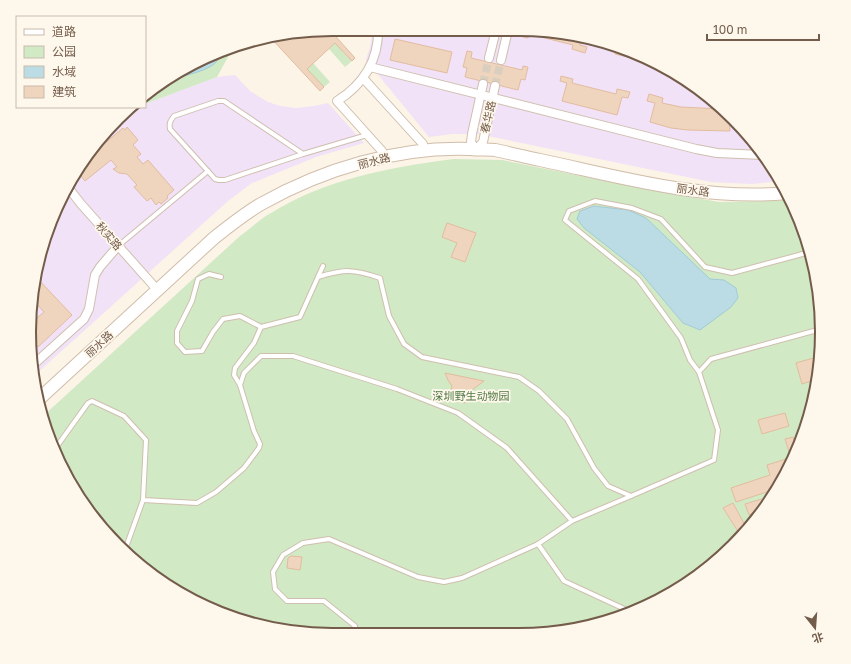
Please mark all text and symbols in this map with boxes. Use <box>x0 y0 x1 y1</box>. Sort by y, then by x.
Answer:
legend <box>16 16 146 108</box>
scale bar <box>707 16 819 42</box>
text: 100 m <box>713 22 747 37</box>
text: 道路 <box>52 24 76 39</box>
text: 公园 <box>52 44 76 59</box>
text: 水域 <box>52 64 76 79</box>
text: 建筑 <box>52 84 76 99</box>
street label: 春华路 <box>477 99 498 134</box>
street label: 丽水路 <box>356 150 391 171</box>
street label: 丽水路 <box>676 181 710 198</box>
street label: 秋实路 <box>94 219 125 252</box>
street label: 丽水路 <box>82 328 115 359</box>
park label: 深圳野生动物园 <box>433 389 510 402</box>
north arrow <box>795 608 835 648</box>
text: 北 <box>811 630 825 646</box>

